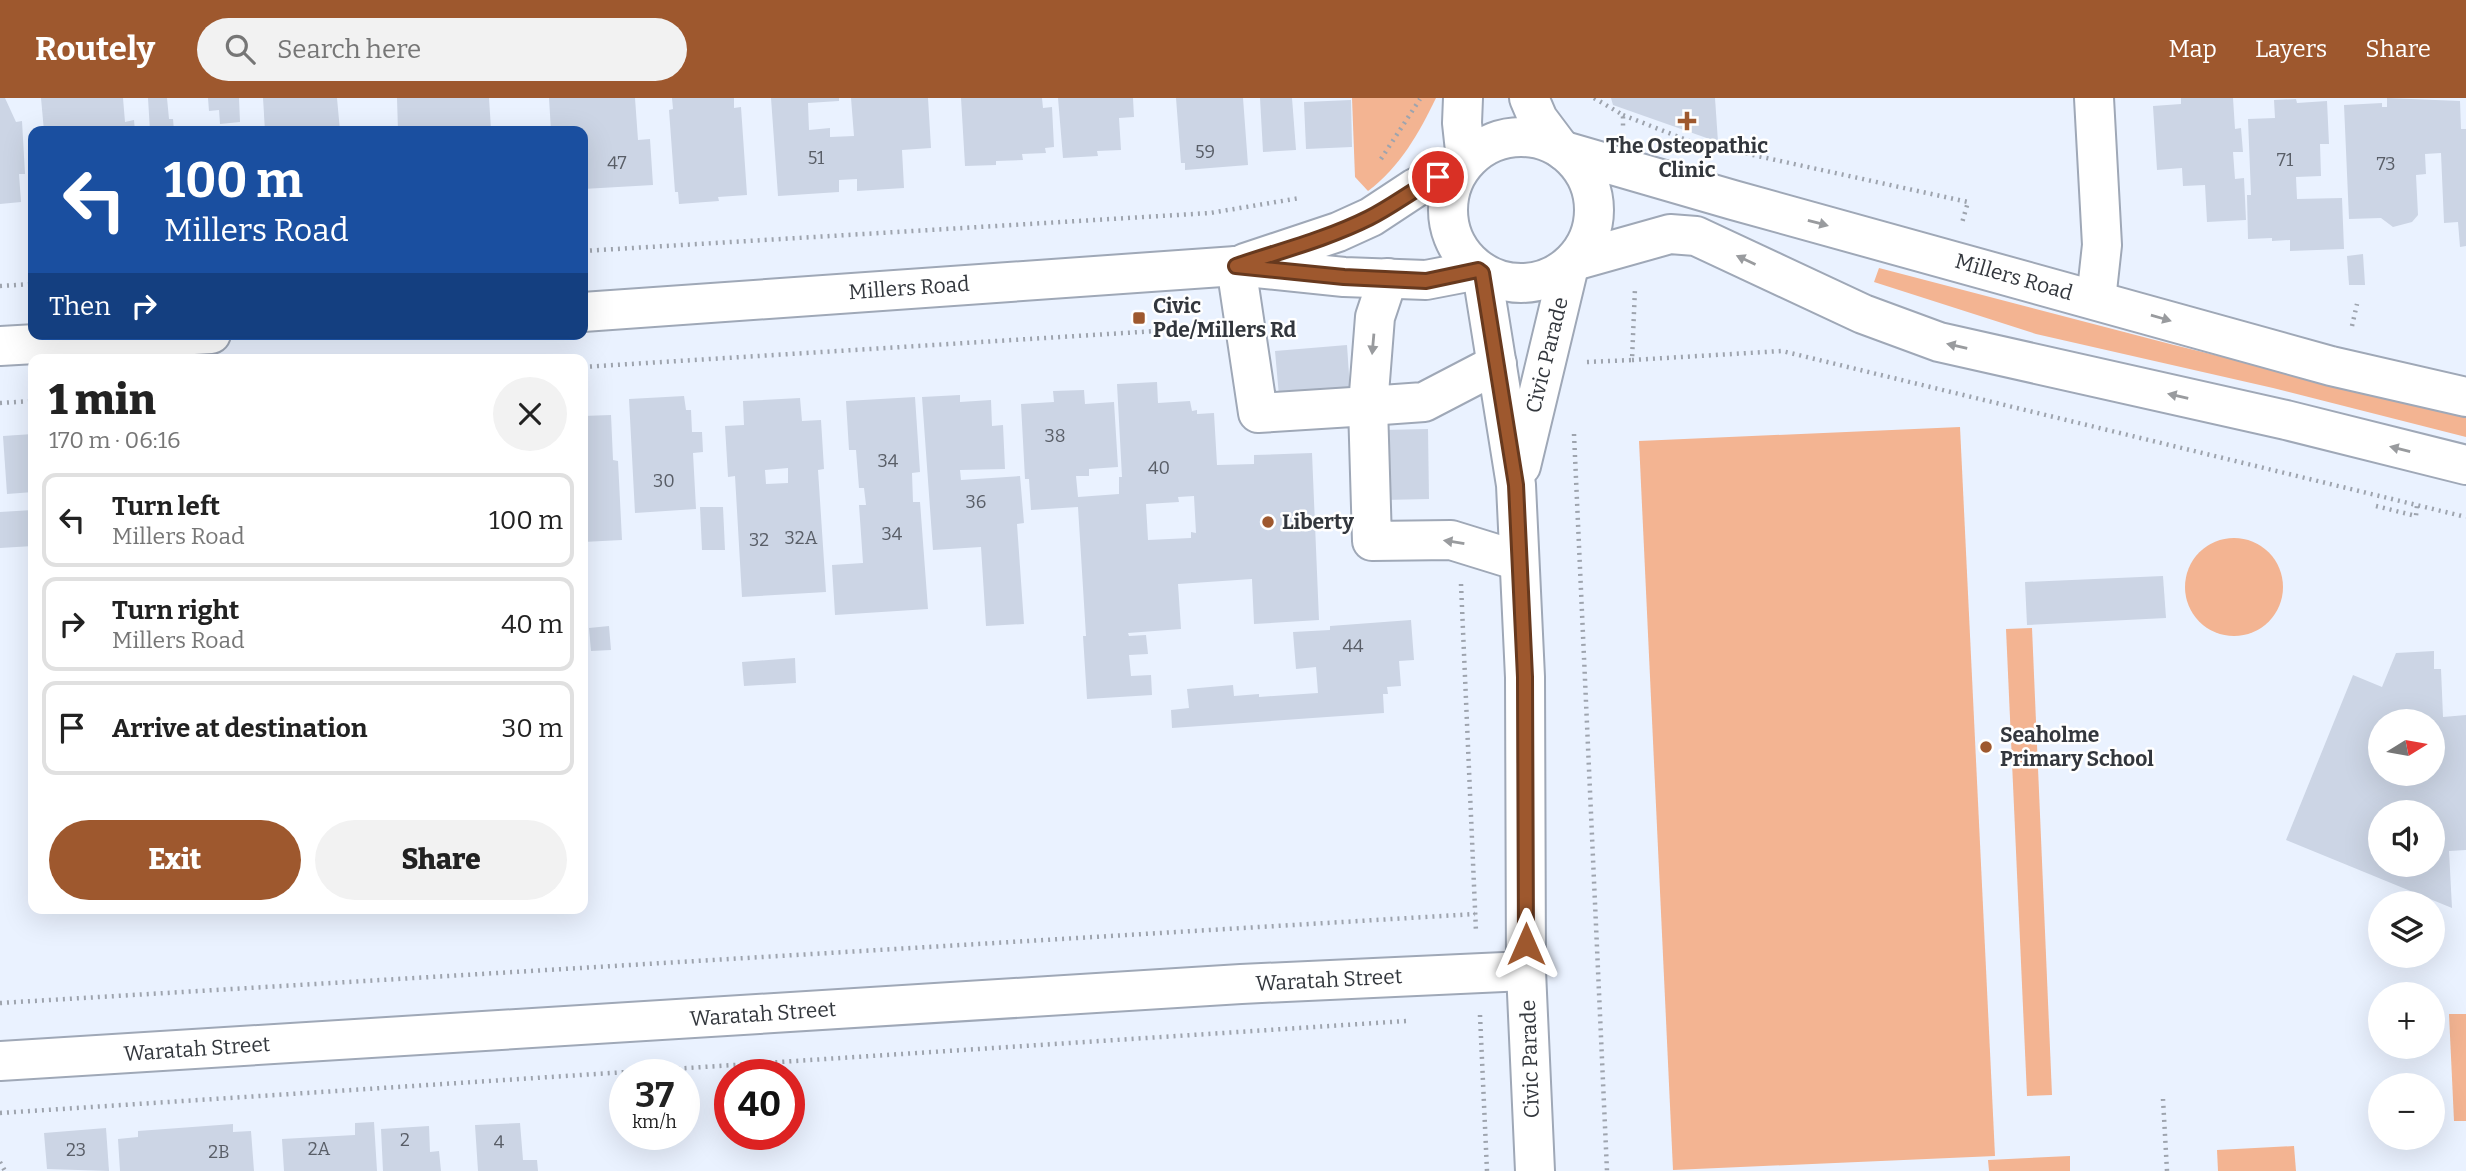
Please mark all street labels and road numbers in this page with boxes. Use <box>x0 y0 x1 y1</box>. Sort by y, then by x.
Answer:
street label: Millers Road <box>1952 248 2076 306</box>
street label: Millers Road <box>848 271 970 305</box>
street label: Civic Parade <box>1520 294 1574 416</box>
street label: Waratah Street <box>1255 963 1403 997</box>
street label: Waratah Street <box>689 996 837 1032</box>
street label: Civic Parade <box>1515 999 1545 1119</box>
street label: Waratah Street <box>123 1031 271 1067</box>

